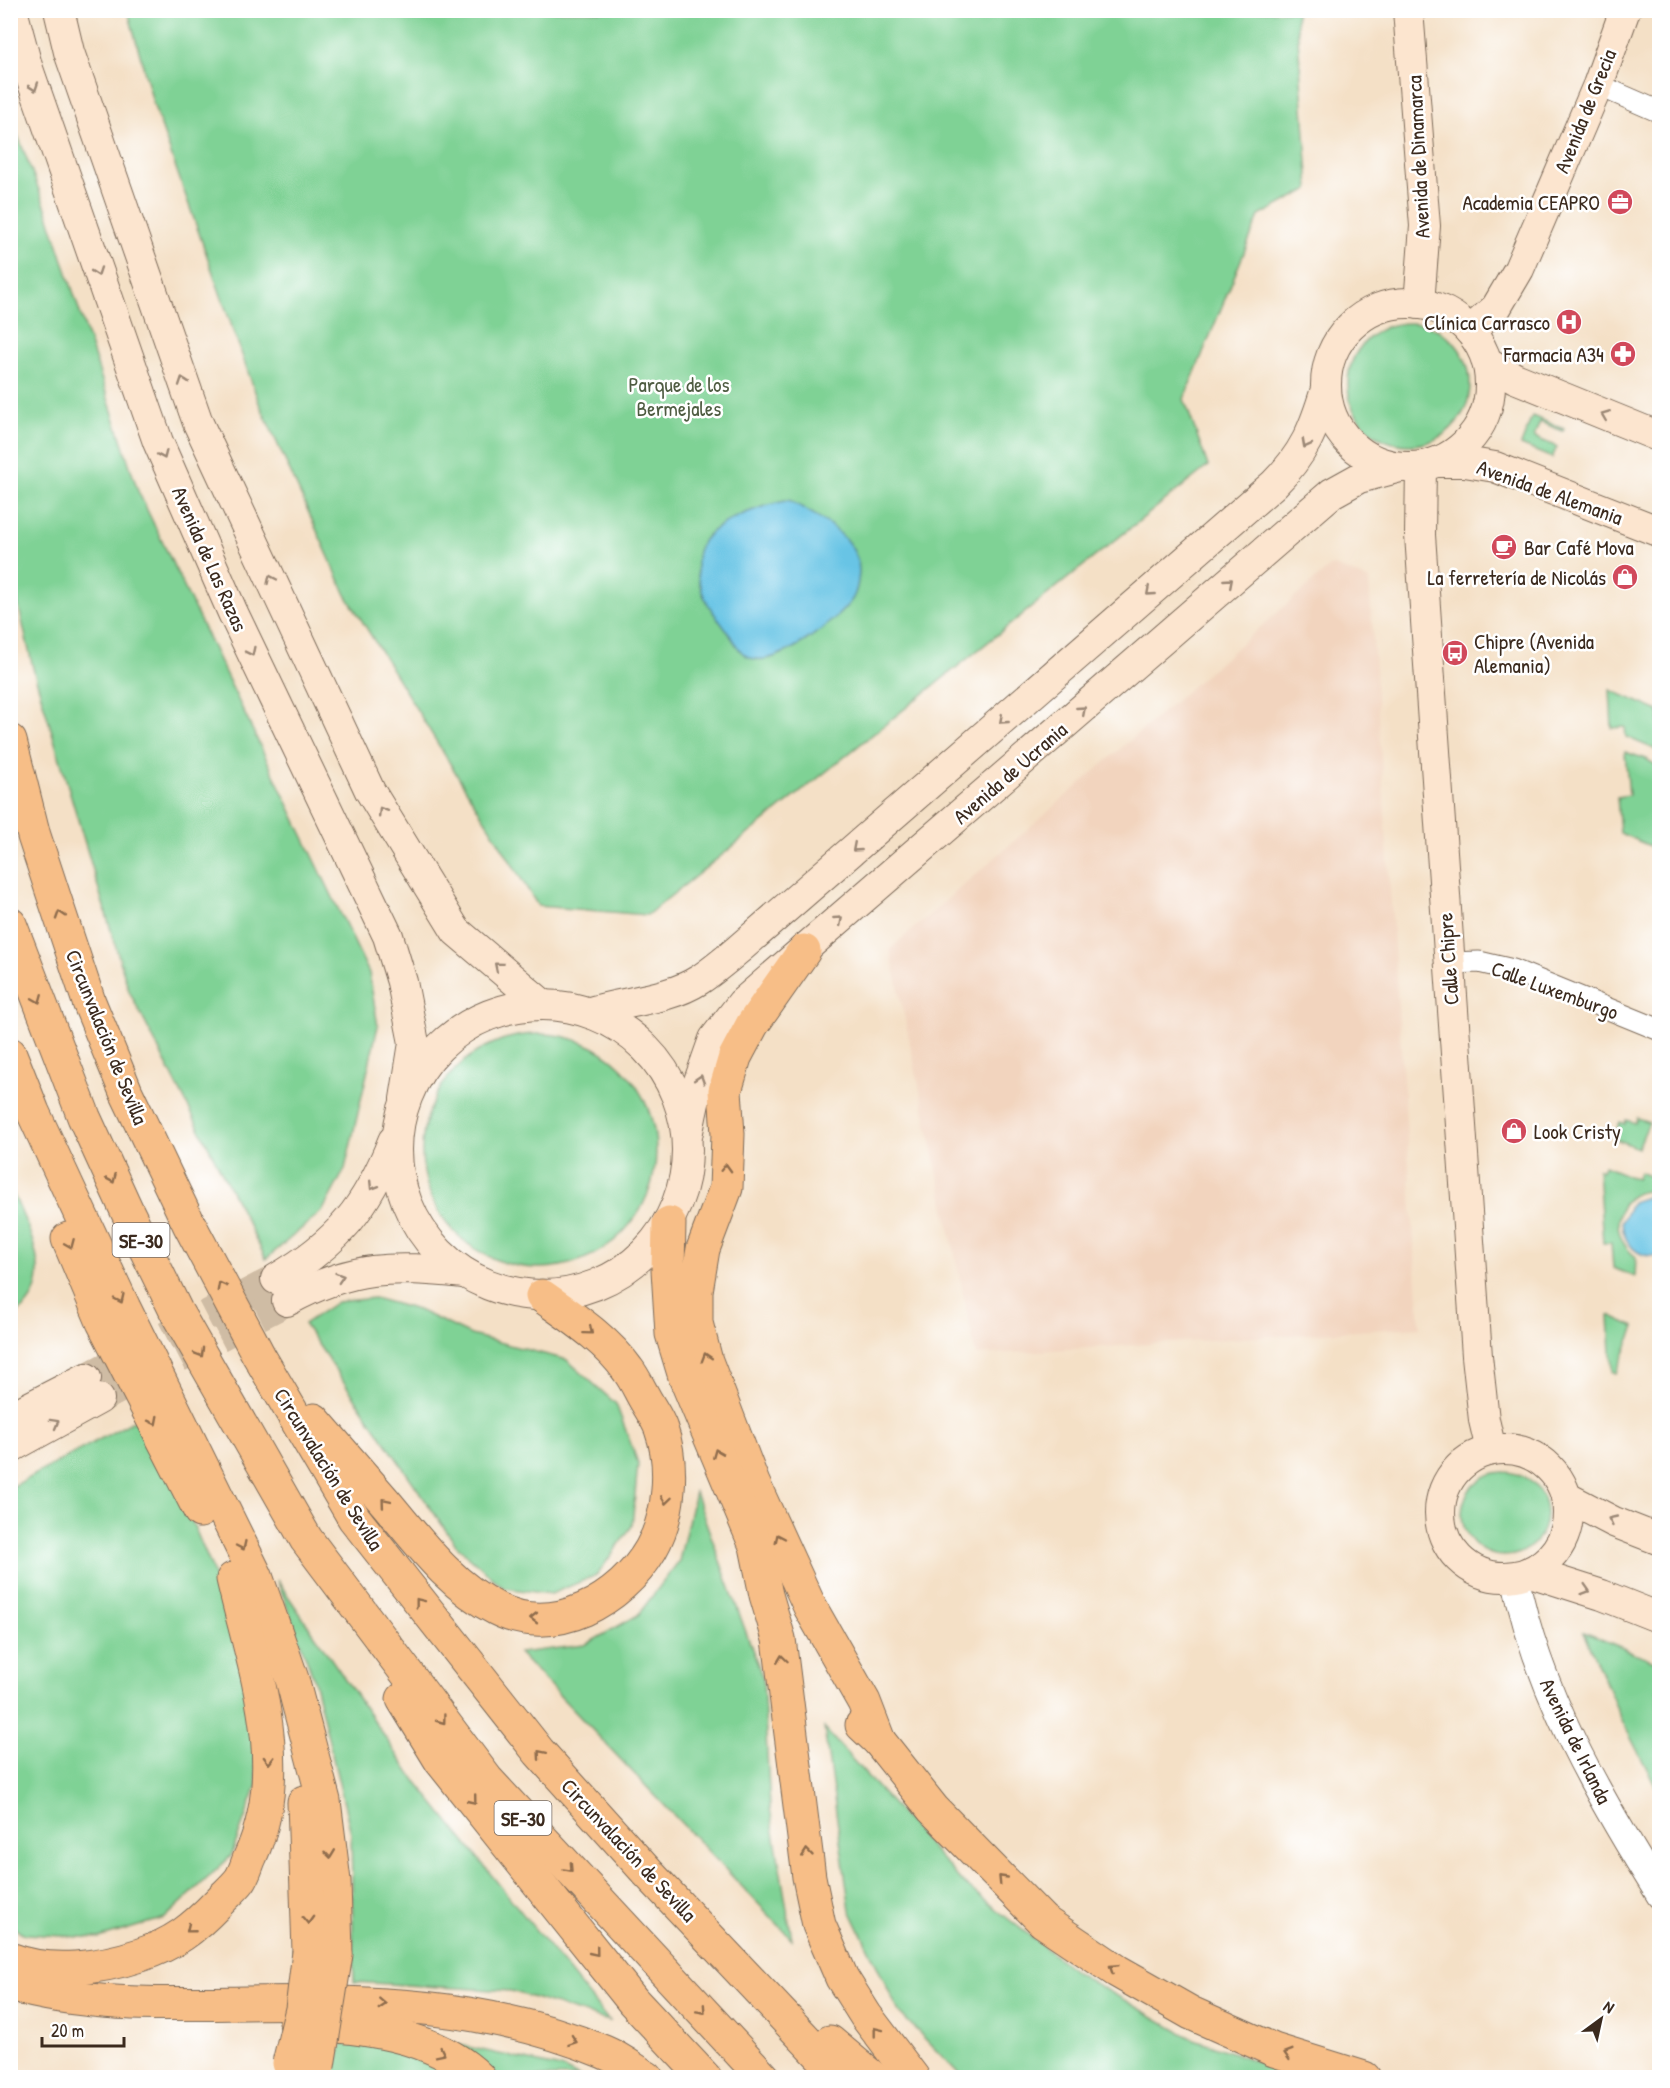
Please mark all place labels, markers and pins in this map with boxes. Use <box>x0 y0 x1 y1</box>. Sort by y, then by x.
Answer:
office icon: Academia CEAPRO <box>1605 187 1635 217</box>
place label: Academia CEAPRO <box>1462 188 1600 217</box>
hospital icon: Clínica Carrasco <box>1554 307 1584 337</box>
place label: Clínica Carrasco <box>1424 308 1550 337</box>
pharmacy icon: Farmacia A34 <box>1608 339 1638 369</box>
place label: Farmacia A34 <box>1503 340 1604 369</box>
cafe icon: Bar Café Mova <box>1489 532 1519 562</box>
place label: Bar Café Mova <box>1524 533 1634 562</box>
shop icon: La ferretería de Nicolás <box>1610 562 1640 592</box>
place label: La ferretería de Nicolás <box>1428 563 1606 592</box>
place label: Chipre (Avenida Alemania) <box>1474 627 1594 680</box>
bus stop icon: Chipre (Avenida Alemania) <box>1440 638 1470 668</box>
shop icon: Look Cristy <box>1499 1116 1529 1146</box>
place label: Look Cristy <box>1534 1117 1621 1146</box>

